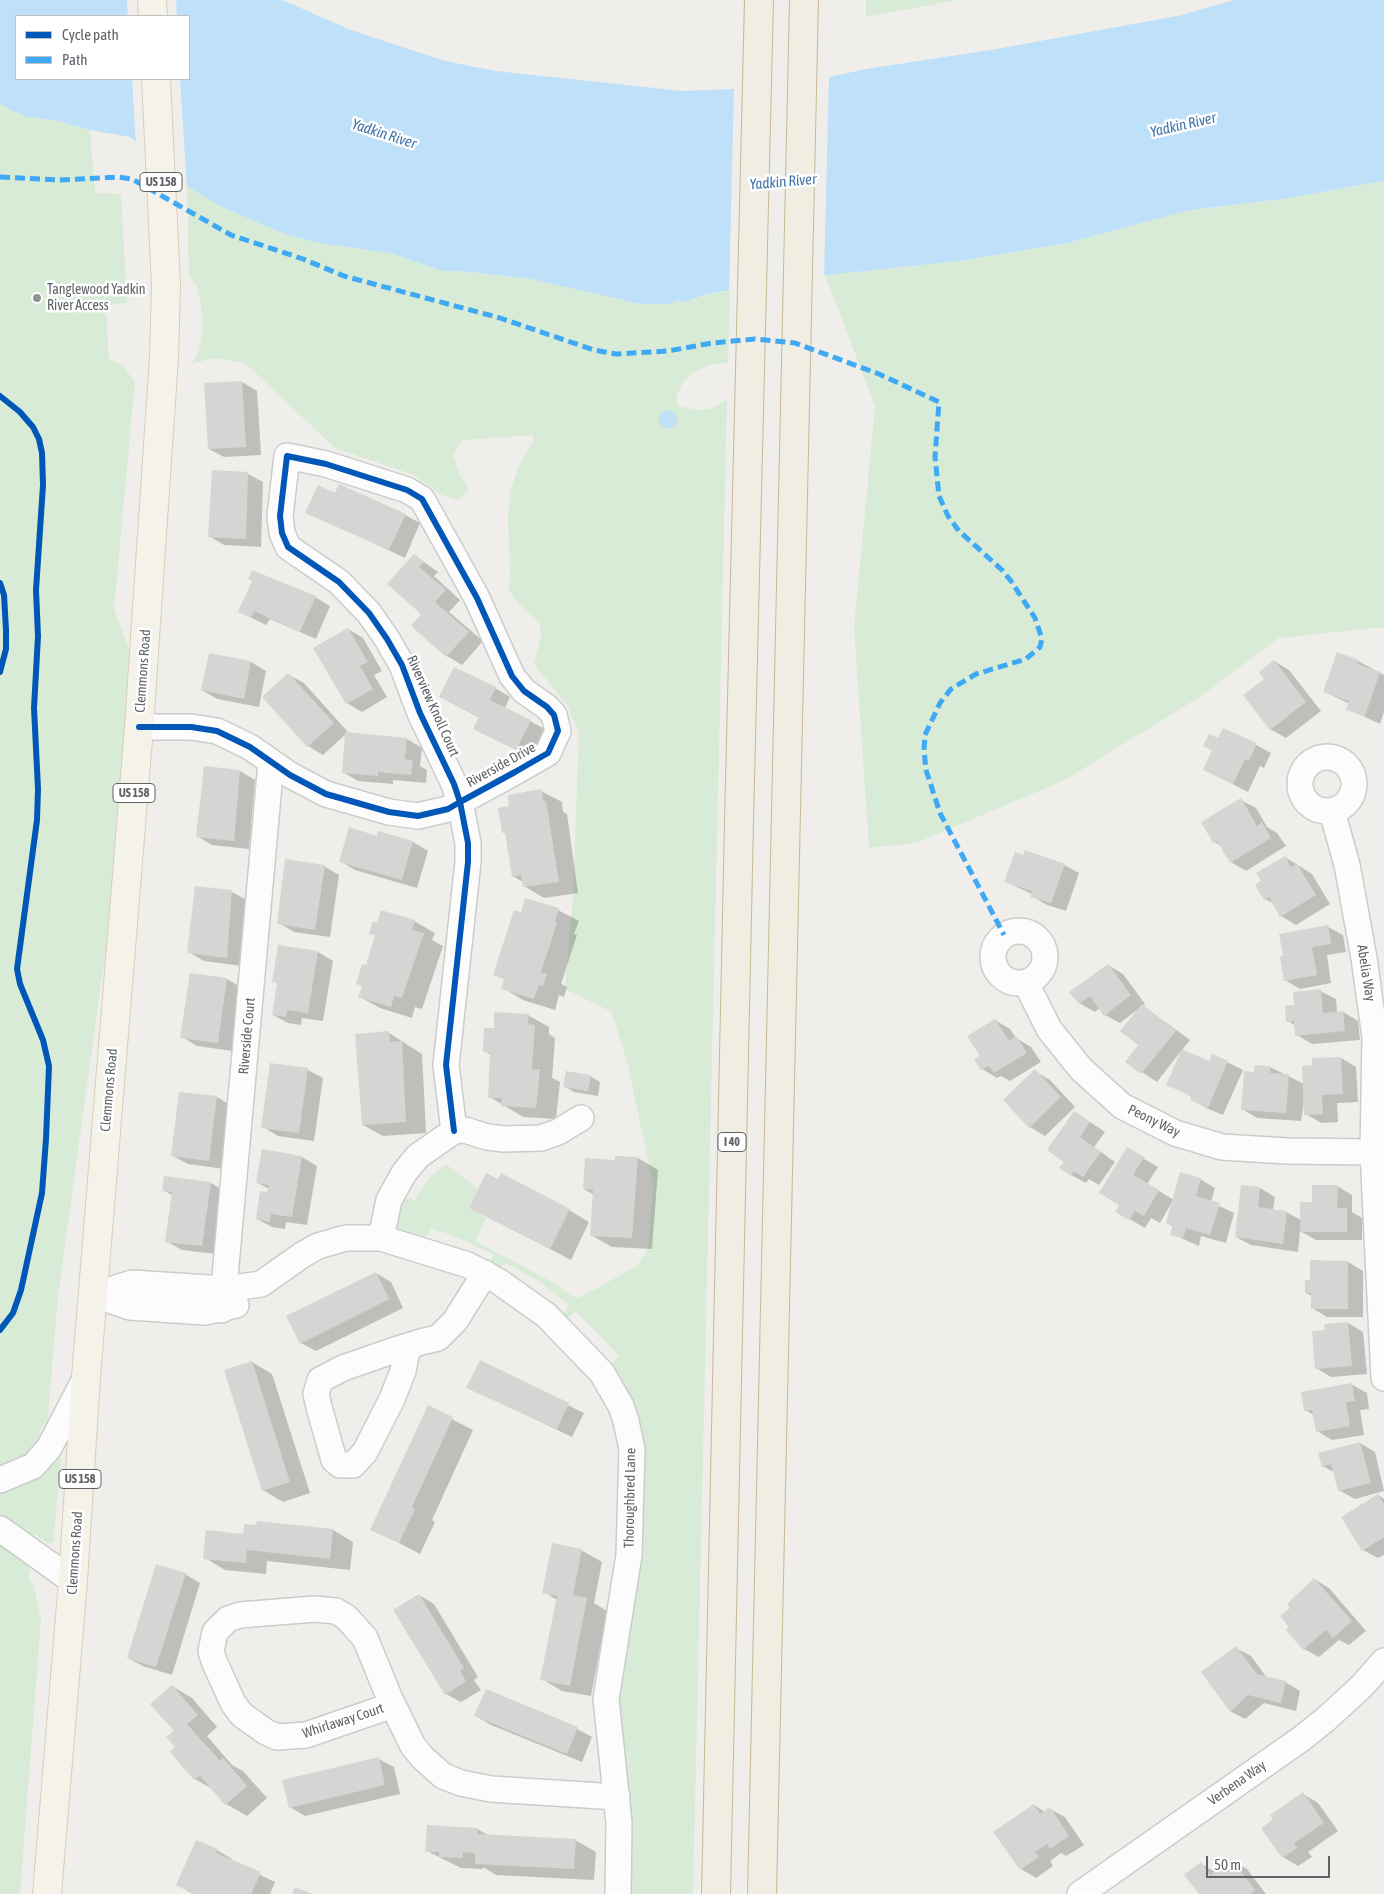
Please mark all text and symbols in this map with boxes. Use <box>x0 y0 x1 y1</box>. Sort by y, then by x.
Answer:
legend <box>15 15 190 80</box>
text: Cycle path <box>62 26 119 43</box>
text: Path <box>62 51 88 68</box>
water label: Yadkin River <box>1148 109 1218 141</box>
water label: Yadkin River <box>349 115 419 153</box>
water label: Yadkin River <box>749 170 817 194</box>
road number: US 158 <box>140 172 182 192</box>
place label: Tanglewood Yadkin River Access <box>47 282 145 314</box>
marker: Tanglewood Yadkin River Access <box>31 292 43 304</box>
street label: Clemmons Road <box>132 629 154 713</box>
street label: Riverview Knoll Court <box>403 653 463 759</box>
street label: Riverside Drive <box>463 739 539 791</box>
road number: US 158 <box>113 784 155 802</box>
street label: Abelia Way <box>1353 943 1379 1003</box>
street label: Riverside Court <box>235 997 259 1075</box>
street label: Clemmons Road <box>97 1048 121 1132</box>
street label: Peony Way <box>1125 1101 1183 1141</box>
road number: I 40 <box>718 1132 746 1152</box>
street label: Thoroughbred Lane <box>621 1448 639 1548</box>
road number: US 158 <box>59 1470 101 1488</box>
street label: Clemmons Road <box>64 1511 86 1595</box>
street label: Whirlaway Court <box>300 1700 386 1742</box>
street label: Verbena Way <box>1205 1757 1269 1809</box>
scale bar <box>1209 1846 1333 1878</box>
text: 50 m <box>1214 1856 1241 1873</box>

